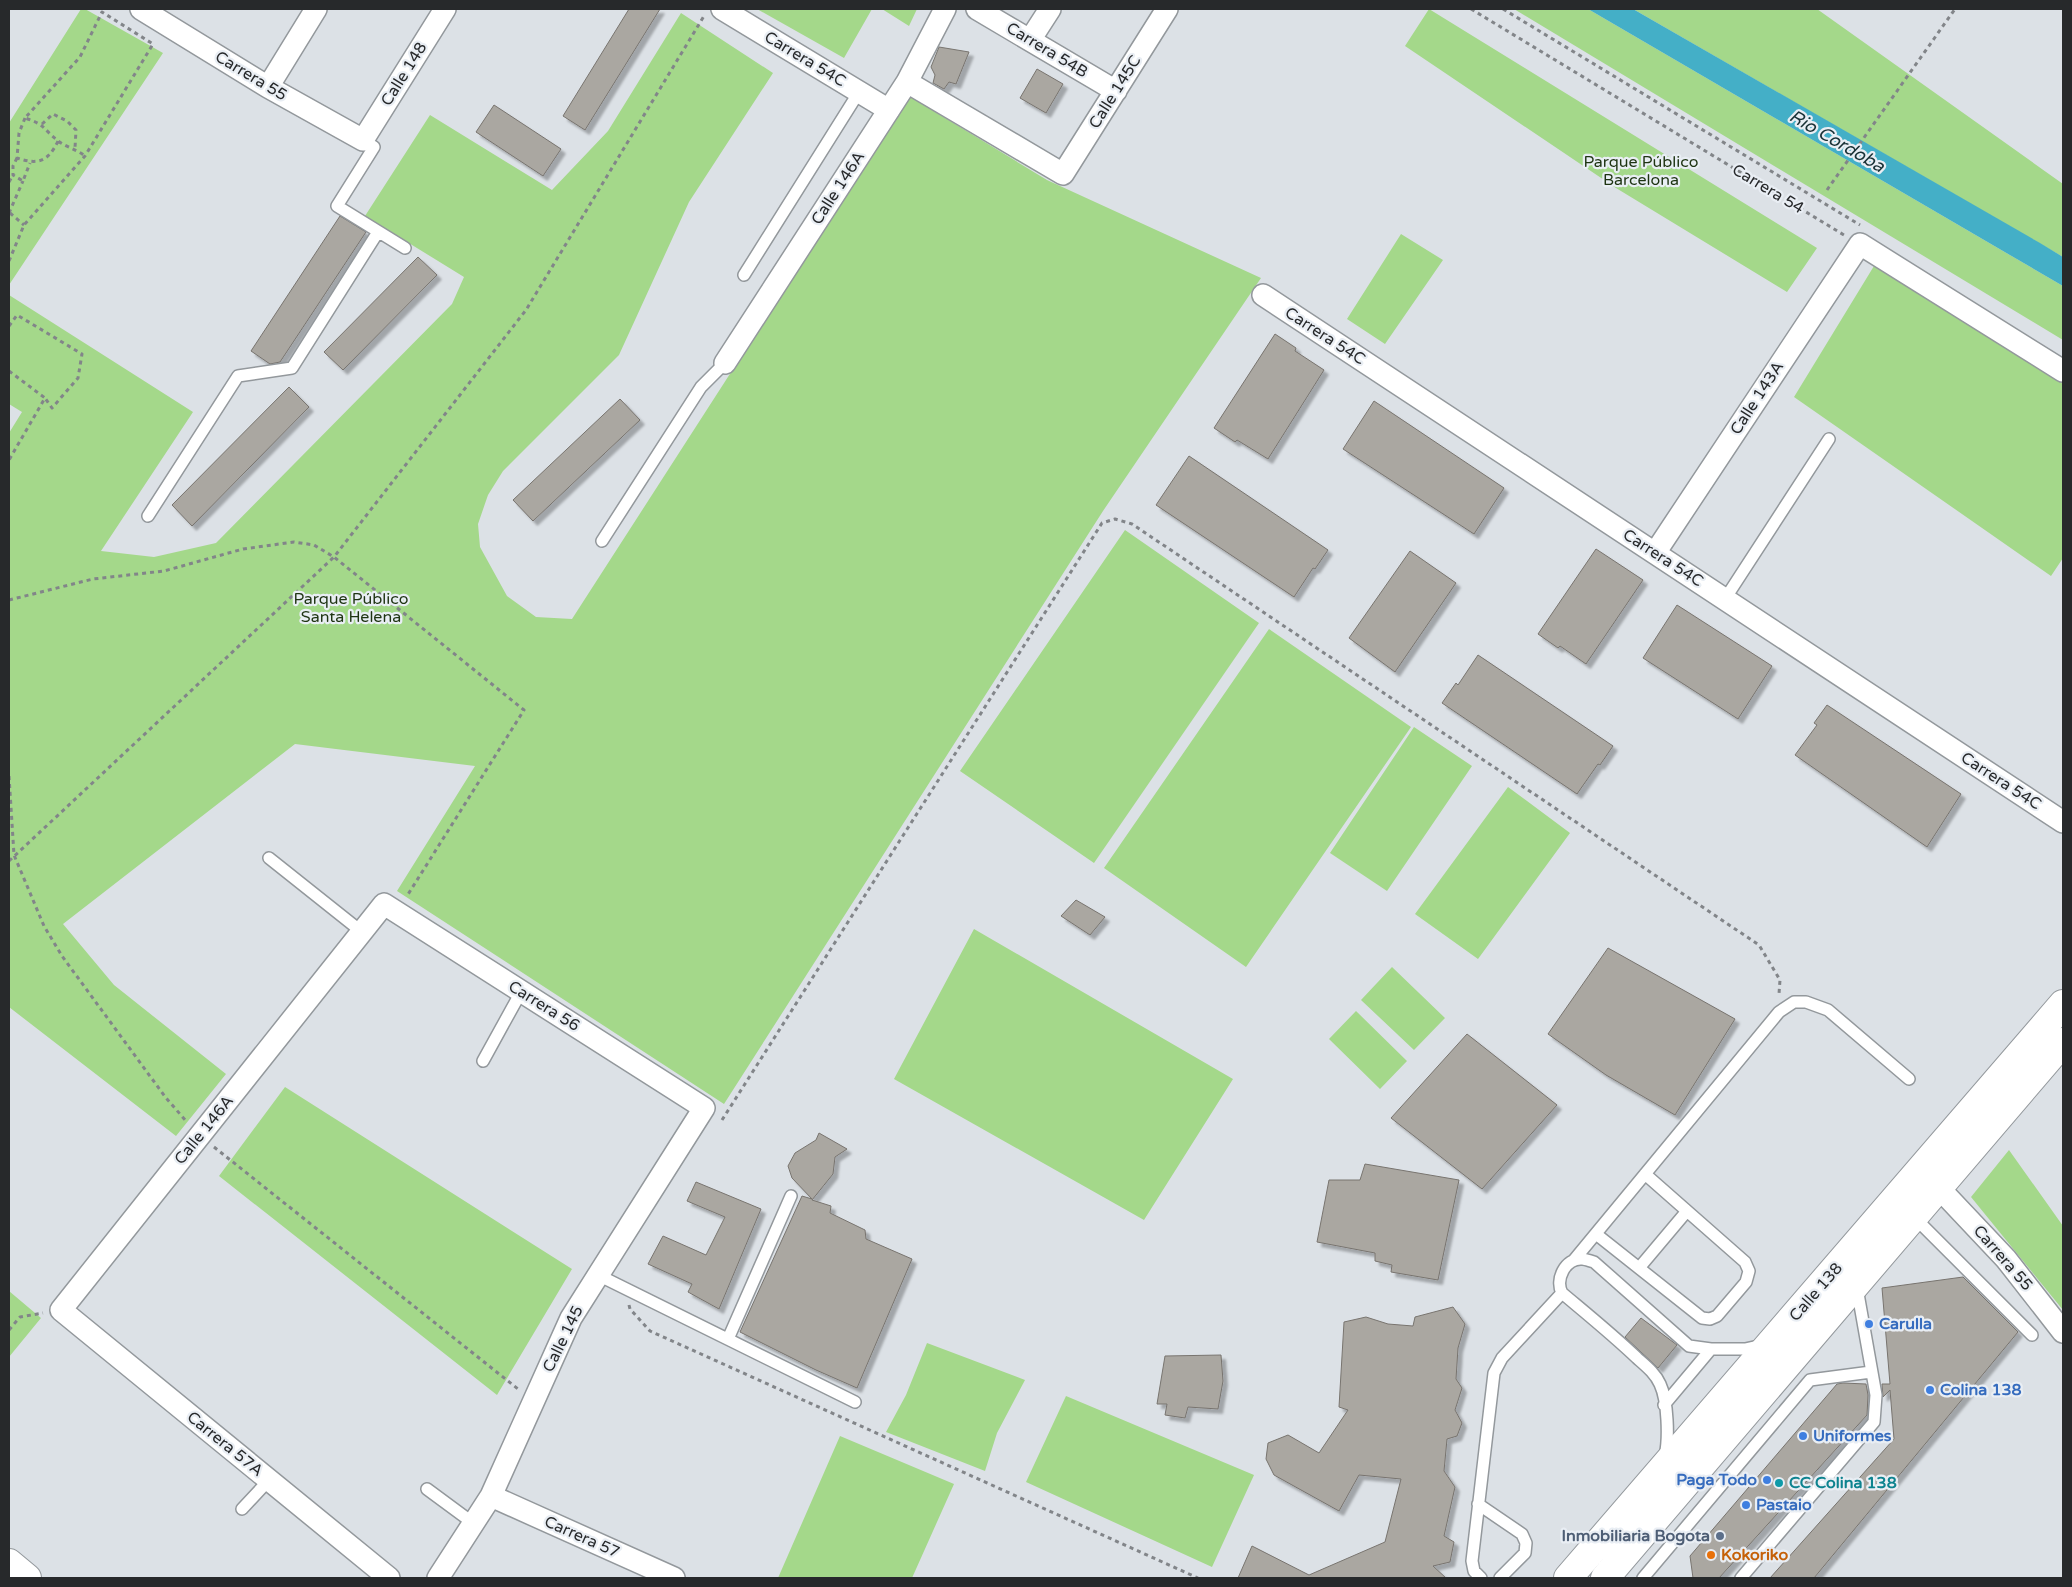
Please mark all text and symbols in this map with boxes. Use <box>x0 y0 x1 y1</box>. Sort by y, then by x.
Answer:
street label: Carrera 54B <box>1003 18 1091 82</box>
street label: Carrera 54C <box>761 27 849 91</box>
street label: Calle 148 <box>377 38 431 110</box>
street label: Carrera 55 <box>211 47 291 105</box>
street label: Calle 145C <box>1085 52 1145 132</box>
water label: Rio Cordoba <box>1785 105 1889 178</box>
street label: Calle 146A <box>807 148 869 228</box>
park label: Parque Público Barcelona <box>1584 152 1698 190</box>
street label: Carrera 54 <box>1728 160 1808 218</box>
street label: Carrera 54C <box>1281 303 1369 369</box>
street label: Calle 143A <box>1726 358 1788 438</box>
street label: Carrera 54C <box>1619 525 1707 591</box>
park label: Parque Público Santa Helena <box>294 589 408 627</box>
street label: Carrera 54C <box>1957 748 2045 814</box>
street label: Carrera 56 <box>505 976 583 1036</box>
street label: Calle 146A <box>170 1091 238 1169</box>
street label: Carrera 55 <box>1969 1221 2037 1295</box>
street label: Calle 138 <box>1785 1258 1847 1326</box>
street label: Calle 145 <box>538 1303 588 1375</box>
place label: Carulla <box>1879 1314 1932 1334</box>
marker: Carulla <box>1863 1318 1875 1330</box>
place label: Colina 138 <box>1940 1380 2022 1400</box>
marker: Colina 138 <box>1924 1384 1936 1396</box>
street label: Carrera 57A <box>183 1407 267 1481</box>
place label: Uniformes <box>1813 1426 1892 1446</box>
marker: Uniformes <box>1797 1430 1809 1442</box>
place label: Paga Todo <box>1676 1470 1757 1490</box>
place label: CC Colina 138 <box>1789 1473 1897 1493</box>
marker: Paga Todo <box>1761 1474 1773 1486</box>
marker: CC Colina 138 <box>1773 1477 1785 1489</box>
place label: Pastaio <box>1756 1495 1812 1515</box>
marker: Pastaio <box>1740 1499 1752 1511</box>
street label: Carrera 57 <box>541 1511 623 1563</box>
place label: Inmobiliaria Bogota <box>1562 1526 1710 1546</box>
marker: Inmobiliaria Bogota <box>1714 1530 1726 1542</box>
place label: Kokoriko <box>1721 1545 1788 1565</box>
marker: Kokoriko <box>1705 1549 1717 1561</box>

